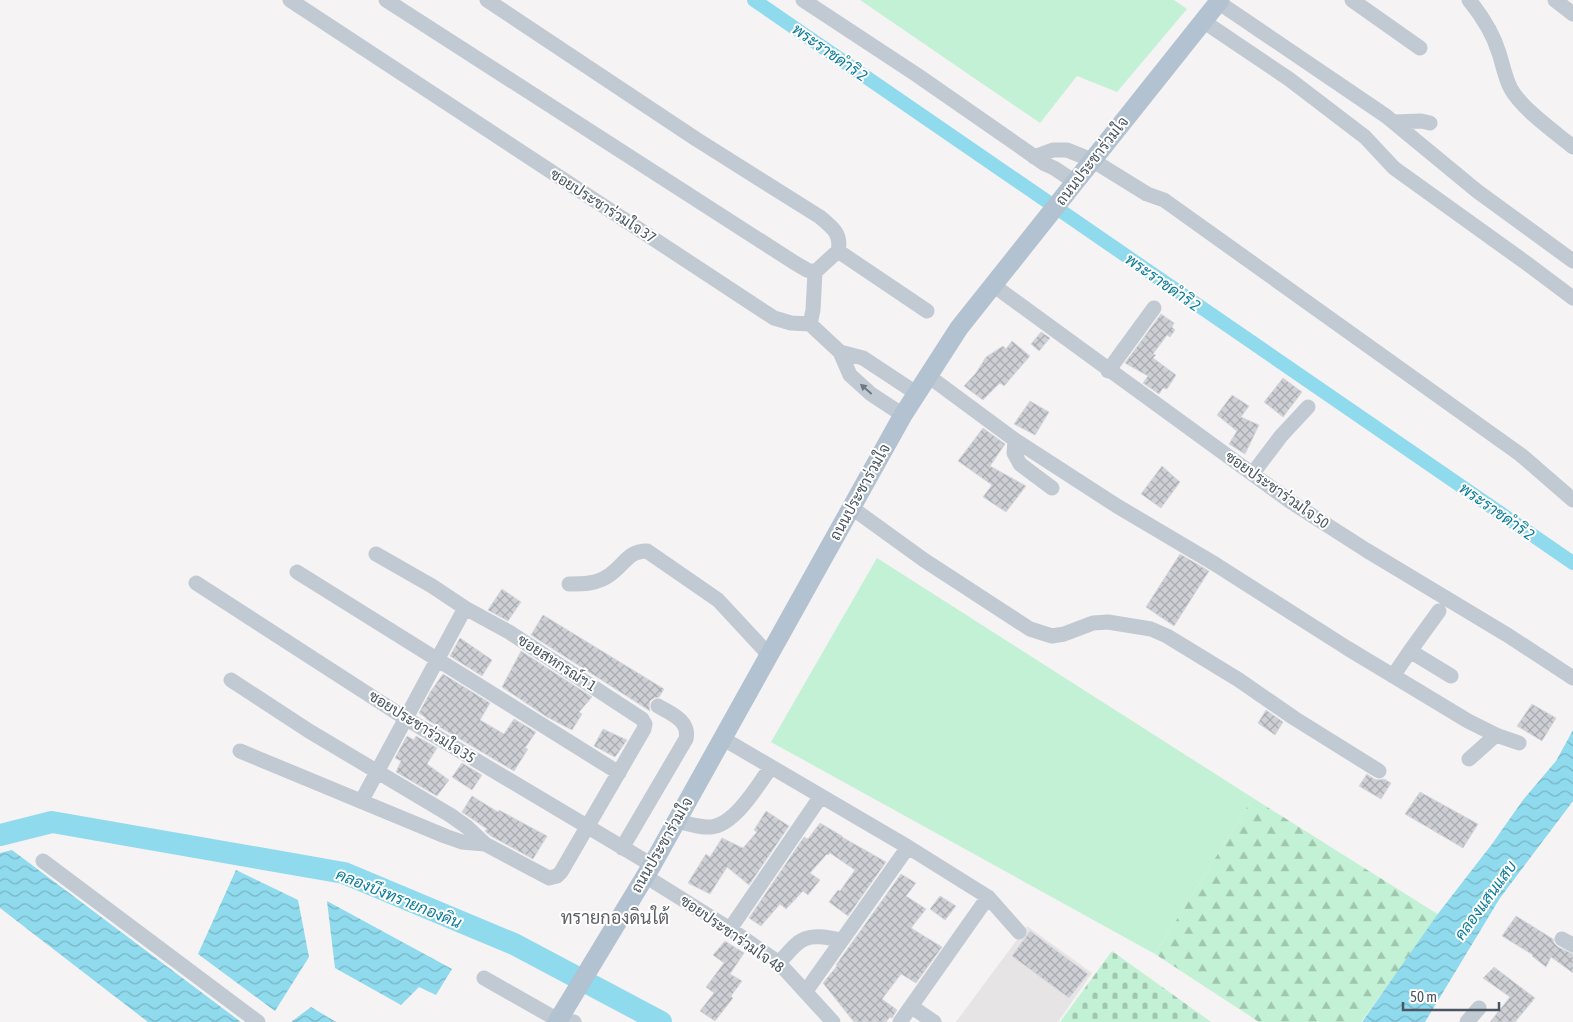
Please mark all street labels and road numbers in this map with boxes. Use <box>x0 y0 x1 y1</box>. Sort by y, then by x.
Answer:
street label: ถนนประชาร่วมใจ <box>1051 113 1131 208</box>
street label: ซอยประชาร่วมใจ 37 <box>547 164 660 246</box>
street label: ถนนประชาร่วมใจ <box>825 440 893 543</box>
street label: ซอยประชาร่วมใจ 50 <box>1222 447 1333 532</box>
street label: ซอยสหกรณ์ฯ 1 <box>515 630 600 694</box>
street label: ซอยประชาร่วมใจ 35 <box>366 686 479 766</box>
street label: ถนนประชาร่วมใจ <box>626 793 696 896</box>
street label: ซอยประชาร่วมใจ 48 <box>677 891 788 976</box>

